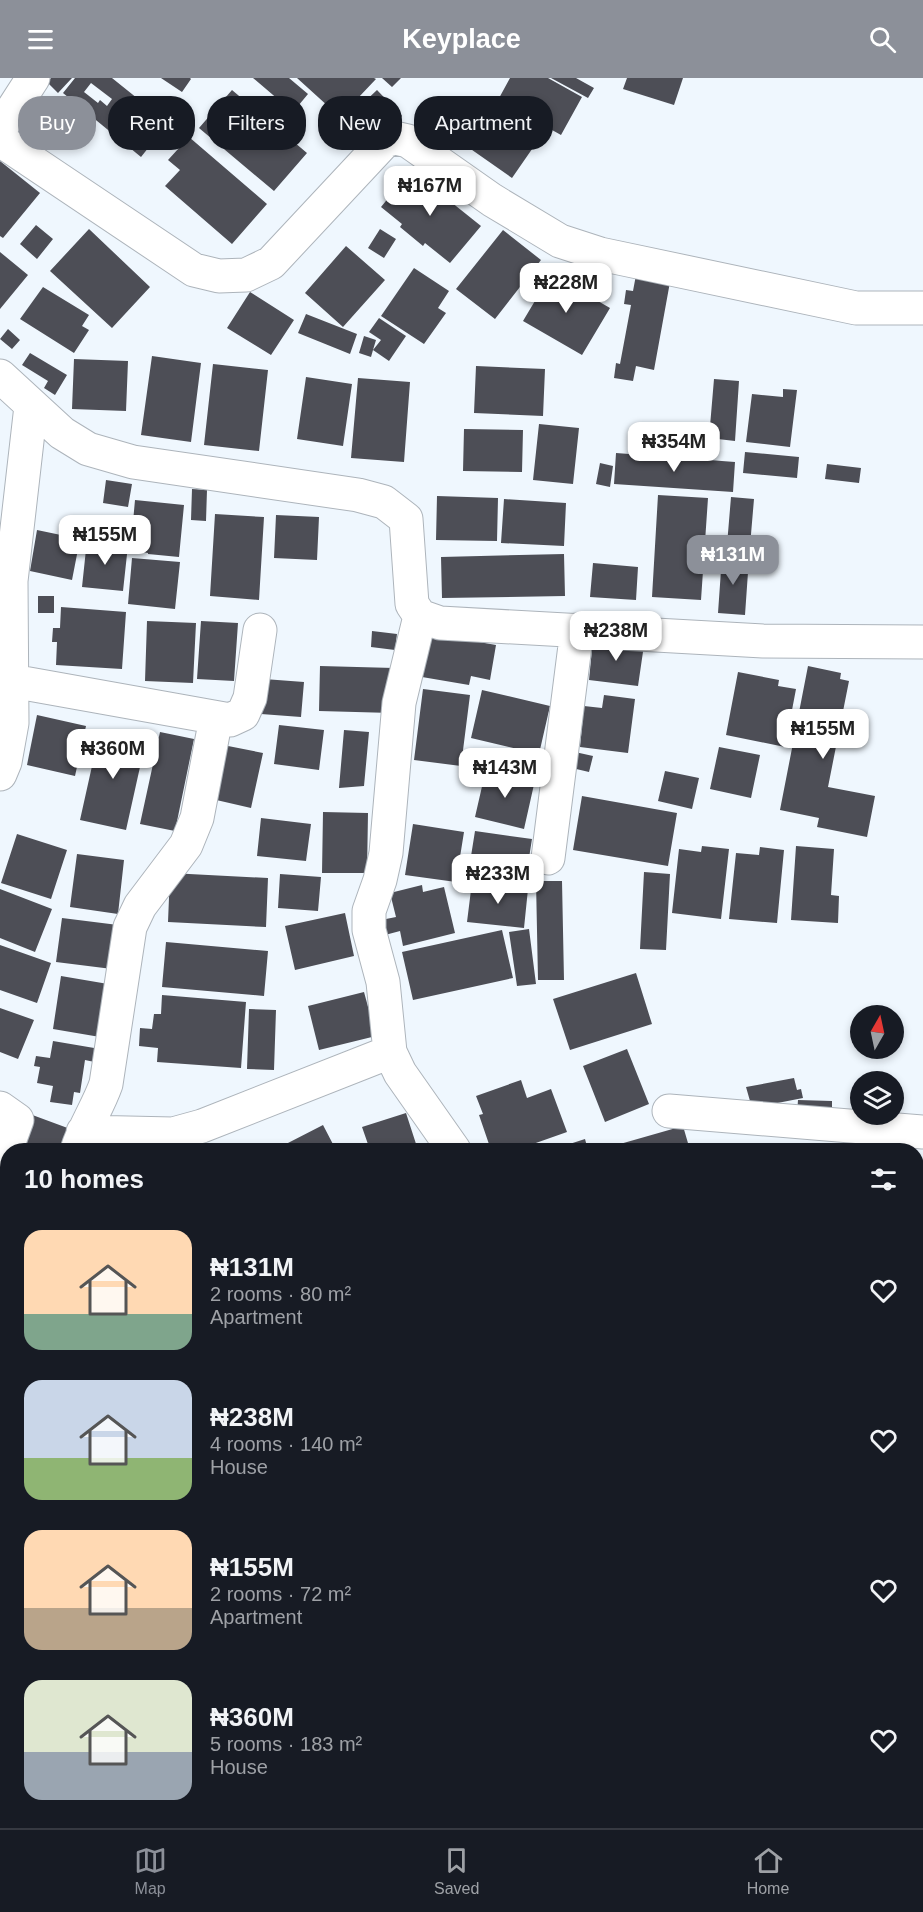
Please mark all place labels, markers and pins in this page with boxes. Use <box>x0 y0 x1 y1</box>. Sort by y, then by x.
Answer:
pin: ₦167M <box>388 166 472 217</box>
pin: ₦228M <box>524 263 608 314</box>
pin: ₦354M <box>632 422 716 473</box>
pin: ₦155M <box>63 515 147 566</box>
pin: ₦131M <box>691 535 775 586</box>
pin: ₦238M <box>574 611 658 662</box>
pin: ₦155M <box>781 709 865 760</box>
pin: ₦360M <box>71 729 155 780</box>
pin: ₦143M <box>463 748 547 799</box>
pin: ₦233M <box>456 854 540 905</box>

